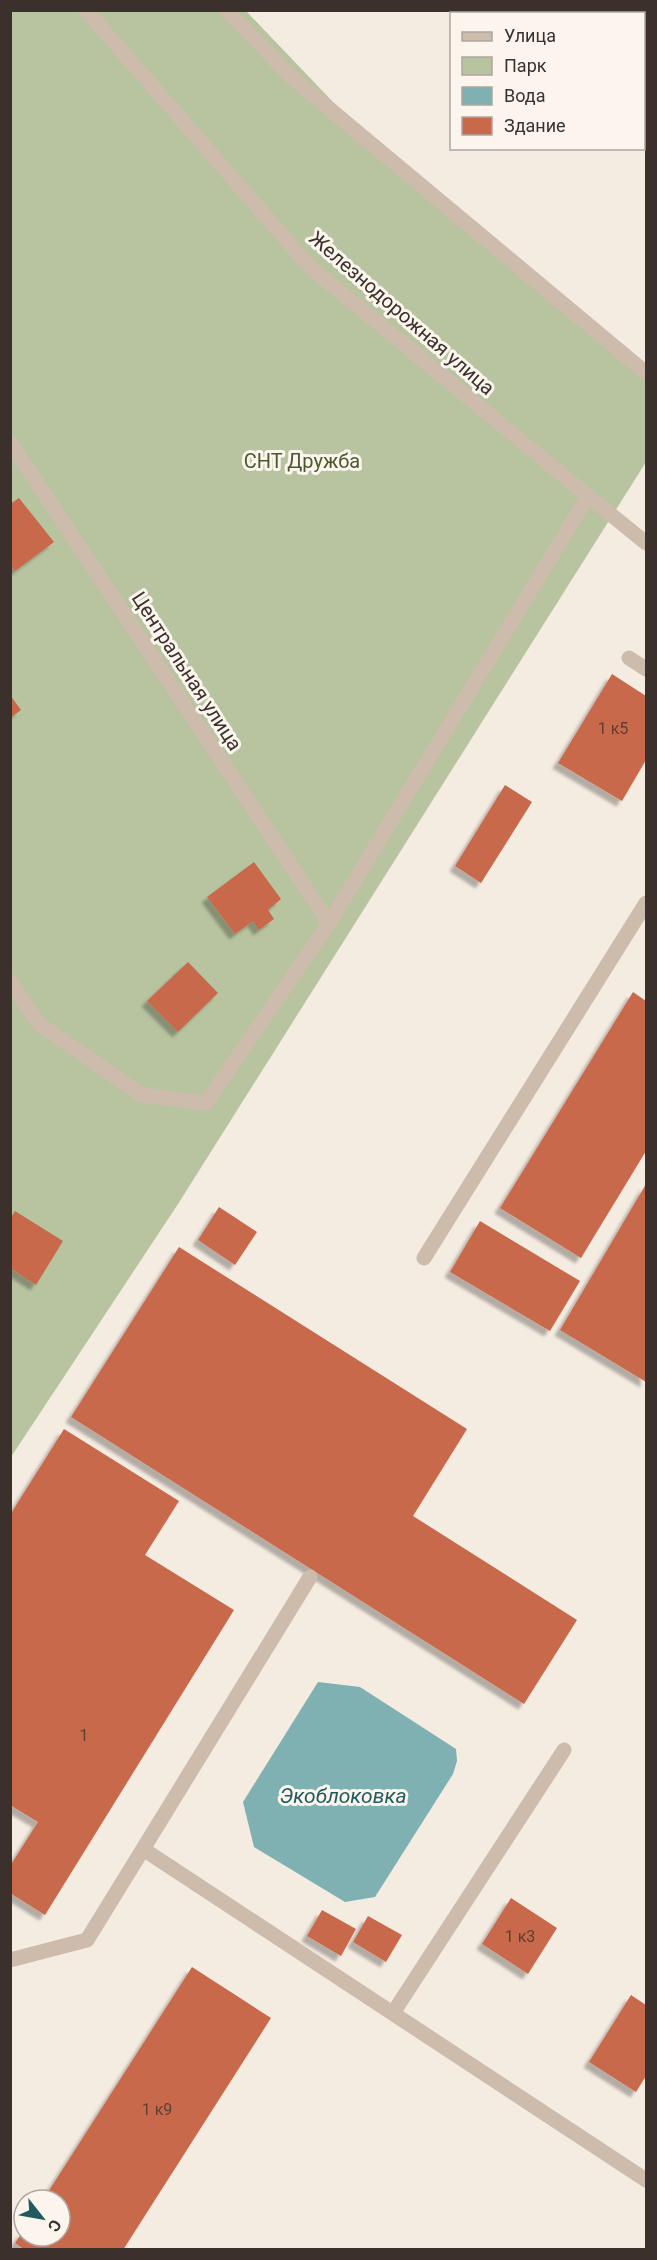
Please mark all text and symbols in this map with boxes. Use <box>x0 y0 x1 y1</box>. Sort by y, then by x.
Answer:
legend <box>450 12 645 150</box>
text: Улица <box>504 25 556 46</box>
text: Парк <box>504 55 547 76</box>
text: Вода <box>504 85 546 106</box>
text: Здание <box>504 115 566 136</box>
street label: Железнодорожная улица <box>304 226 500 400</box>
park label: СНТ Дружба <box>244 449 360 473</box>
street label: Центральная улица <box>127 587 247 755</box>
house number: 1 к5 <box>598 719 628 738</box>
house number: 1 <box>80 1726 89 1745</box>
water label: Экоблоковка <box>280 1784 406 1808</box>
house number: 1 к3 <box>505 1927 535 1946</box>
house number: 1 к9 <box>142 2100 172 2119</box>
north arrow <box>12 2188 72 2248</box>
text: С <box>44 2216 65 2235</box>

